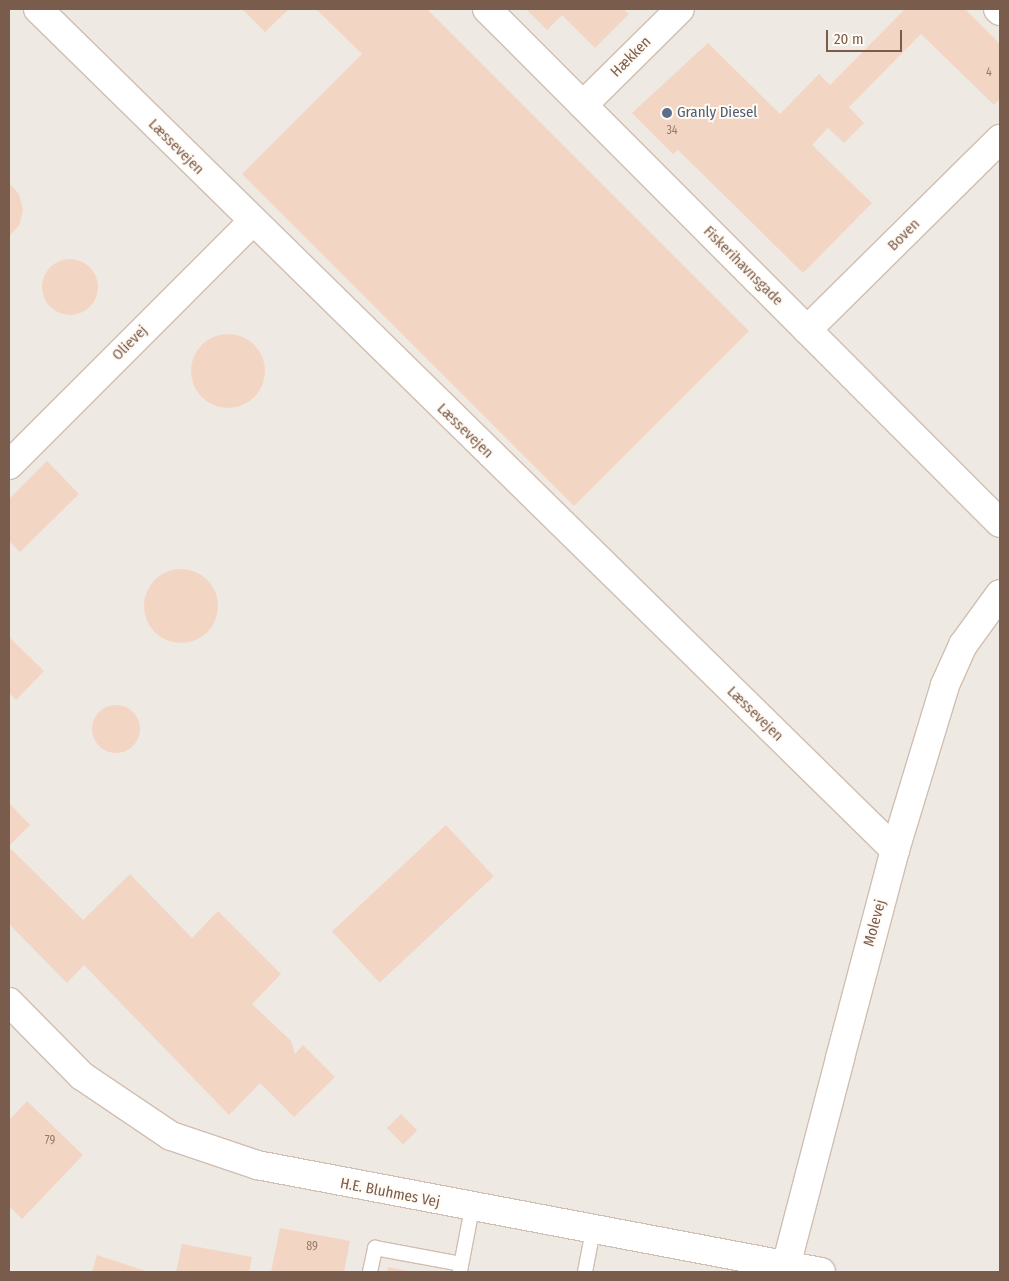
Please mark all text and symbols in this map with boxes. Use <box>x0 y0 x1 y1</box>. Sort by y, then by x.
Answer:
scale bar <box>829 20 905 52</box>
text: 20 m <box>834 30 864 48</box>
street label: Hækken <box>607 33 655 81</box>
house number: 4 <box>986 66 992 80</box>
place label: Granly Diesel <box>677 104 757 122</box>
marker: Granly Diesel <box>661 107 673 119</box>
street label: Læssevejen <box>144 115 208 179</box>
house number: 34 <box>666 124 678 138</box>
street label: Boven <box>884 215 924 255</box>
street label: Fiskerihavnsgade <box>699 222 787 310</box>
street label: Olievej <box>109 322 151 364</box>
street label: Læssevejen <box>433 400 497 462</box>
street label: Læssevejen <box>723 683 787 745</box>
street label: Molevej <box>860 898 890 948</box>
house number: 79 <box>45 1134 55 1148</box>
street label: H.E. Bluhmes Vej <box>339 1175 441 1211</box>
house number: 89 <box>306 1240 318 1254</box>

